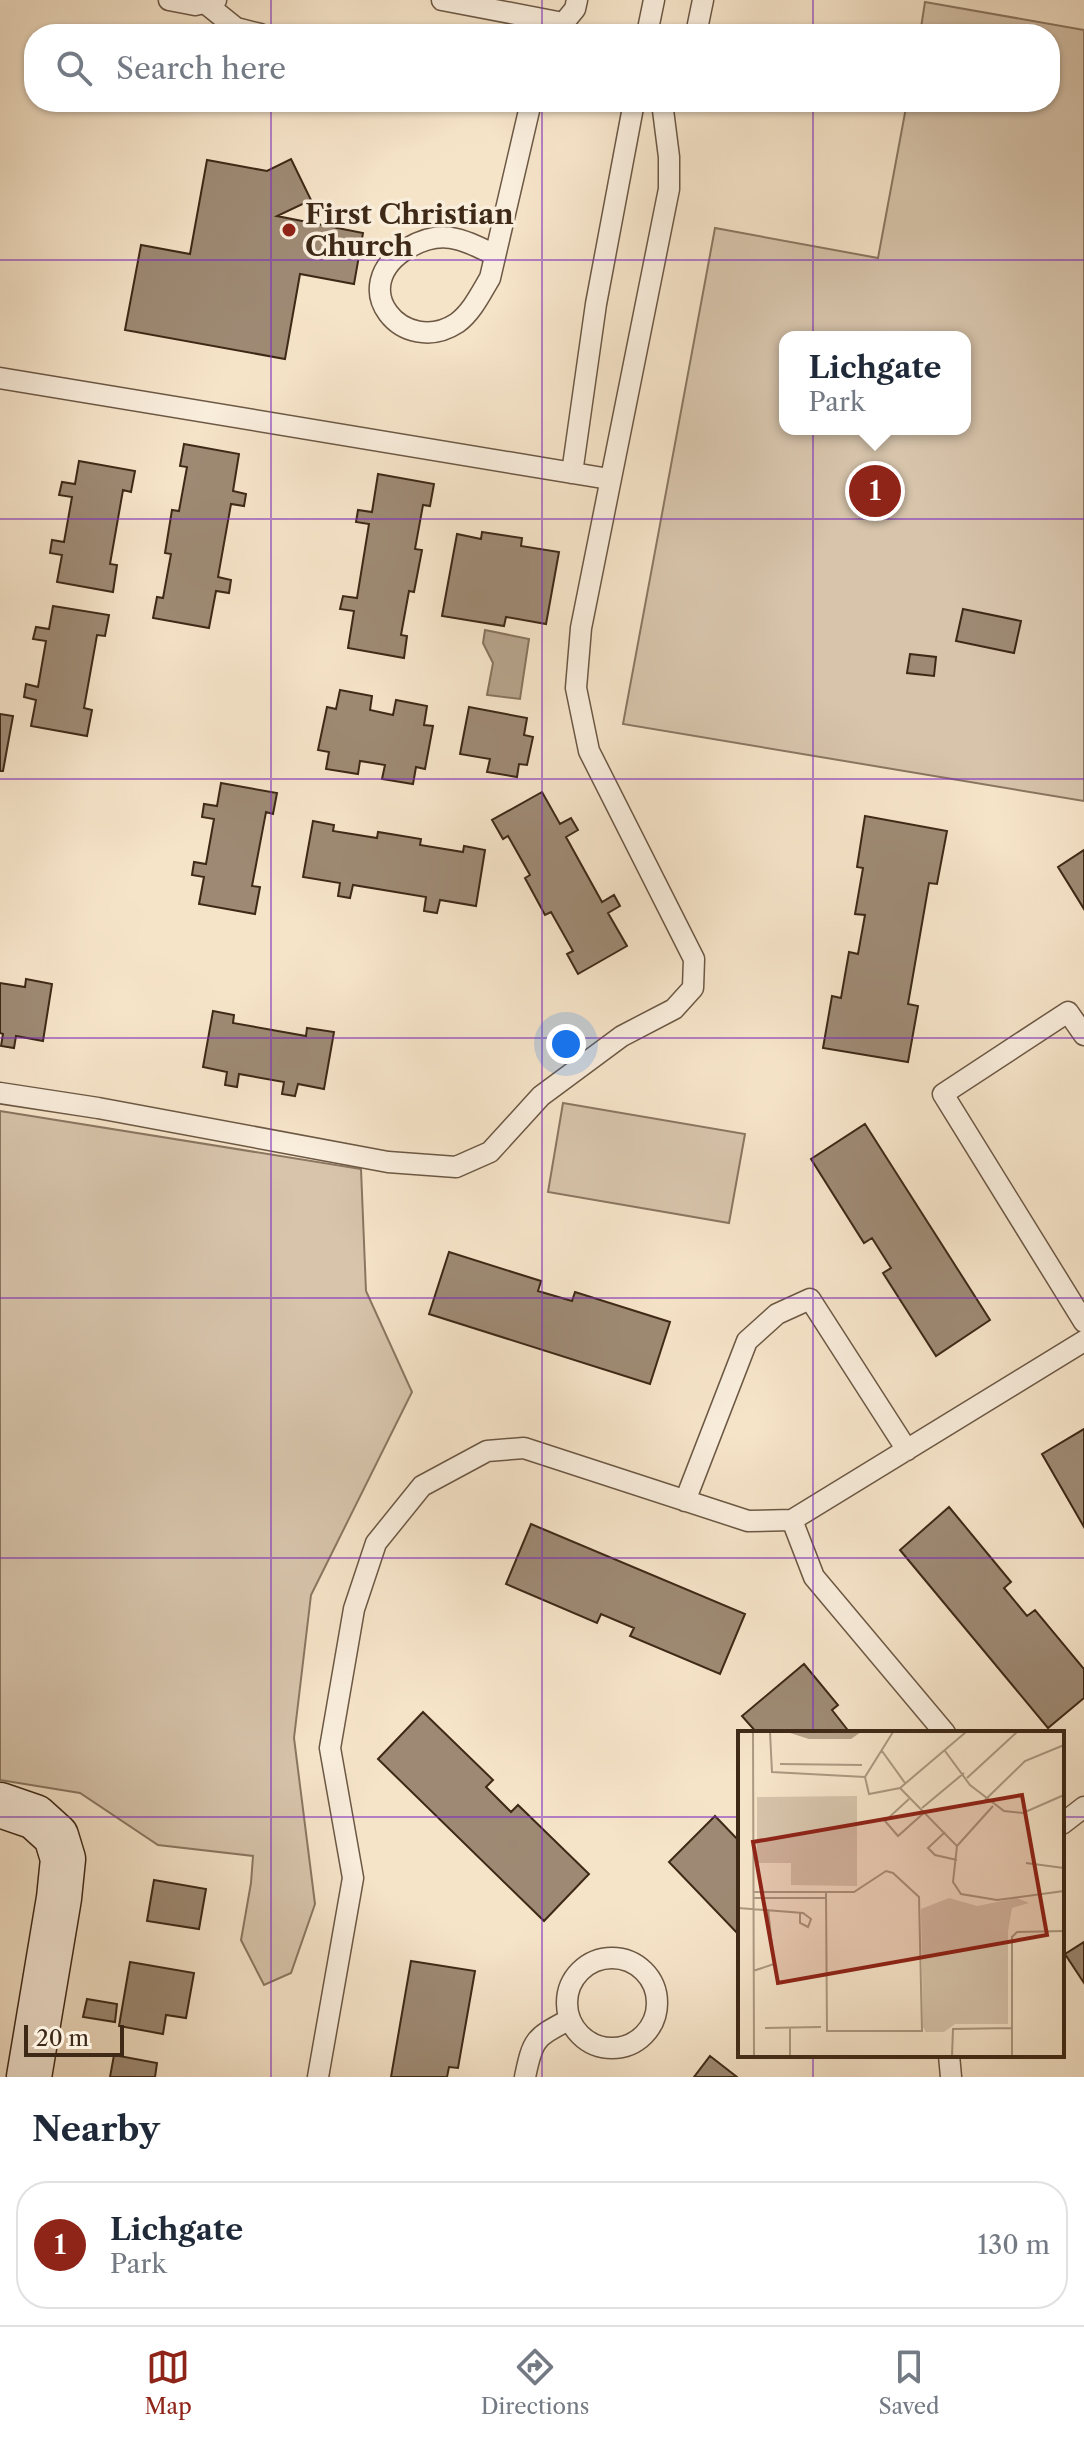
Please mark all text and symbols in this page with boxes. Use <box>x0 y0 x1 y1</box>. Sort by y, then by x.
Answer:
search box <box>24 24 1060 112</box>
icon: search <box>52 46 96 90</box>
text: Search here <box>116 50 286 87</box>
place label: First Christian Church <box>305 197 514 263</box>
marker: First Christian Church <box>280 221 298 239</box>
popup <box>779 331 971 435</box>
text: Lichgate <box>808 349 942 386</box>
text: Park <box>808 386 865 418</box>
pin: 1 <box>849 461 901 521</box>
your location <box>546 1024 586 1064</box>
inset map <box>738 1731 1064 2057</box>
scale bar <box>24 2021 124 2057</box>
text: 20 m <box>36 2025 89 2052</box>
text: Nearby <box>32 2108 160 2150</box>
text: Lichgate <box>110 2211 243 2248</box>
text: 1 <box>54 2229 66 2261</box>
text: 130 m <box>977 2229 1050 2261</box>
text: Park <box>110 2248 167 2280</box>
tab: Map <box>144 2345 192 2420</box>
tab: Directions <box>481 2345 589 2420</box>
tab: Saved <box>878 2345 939 2420</box>

